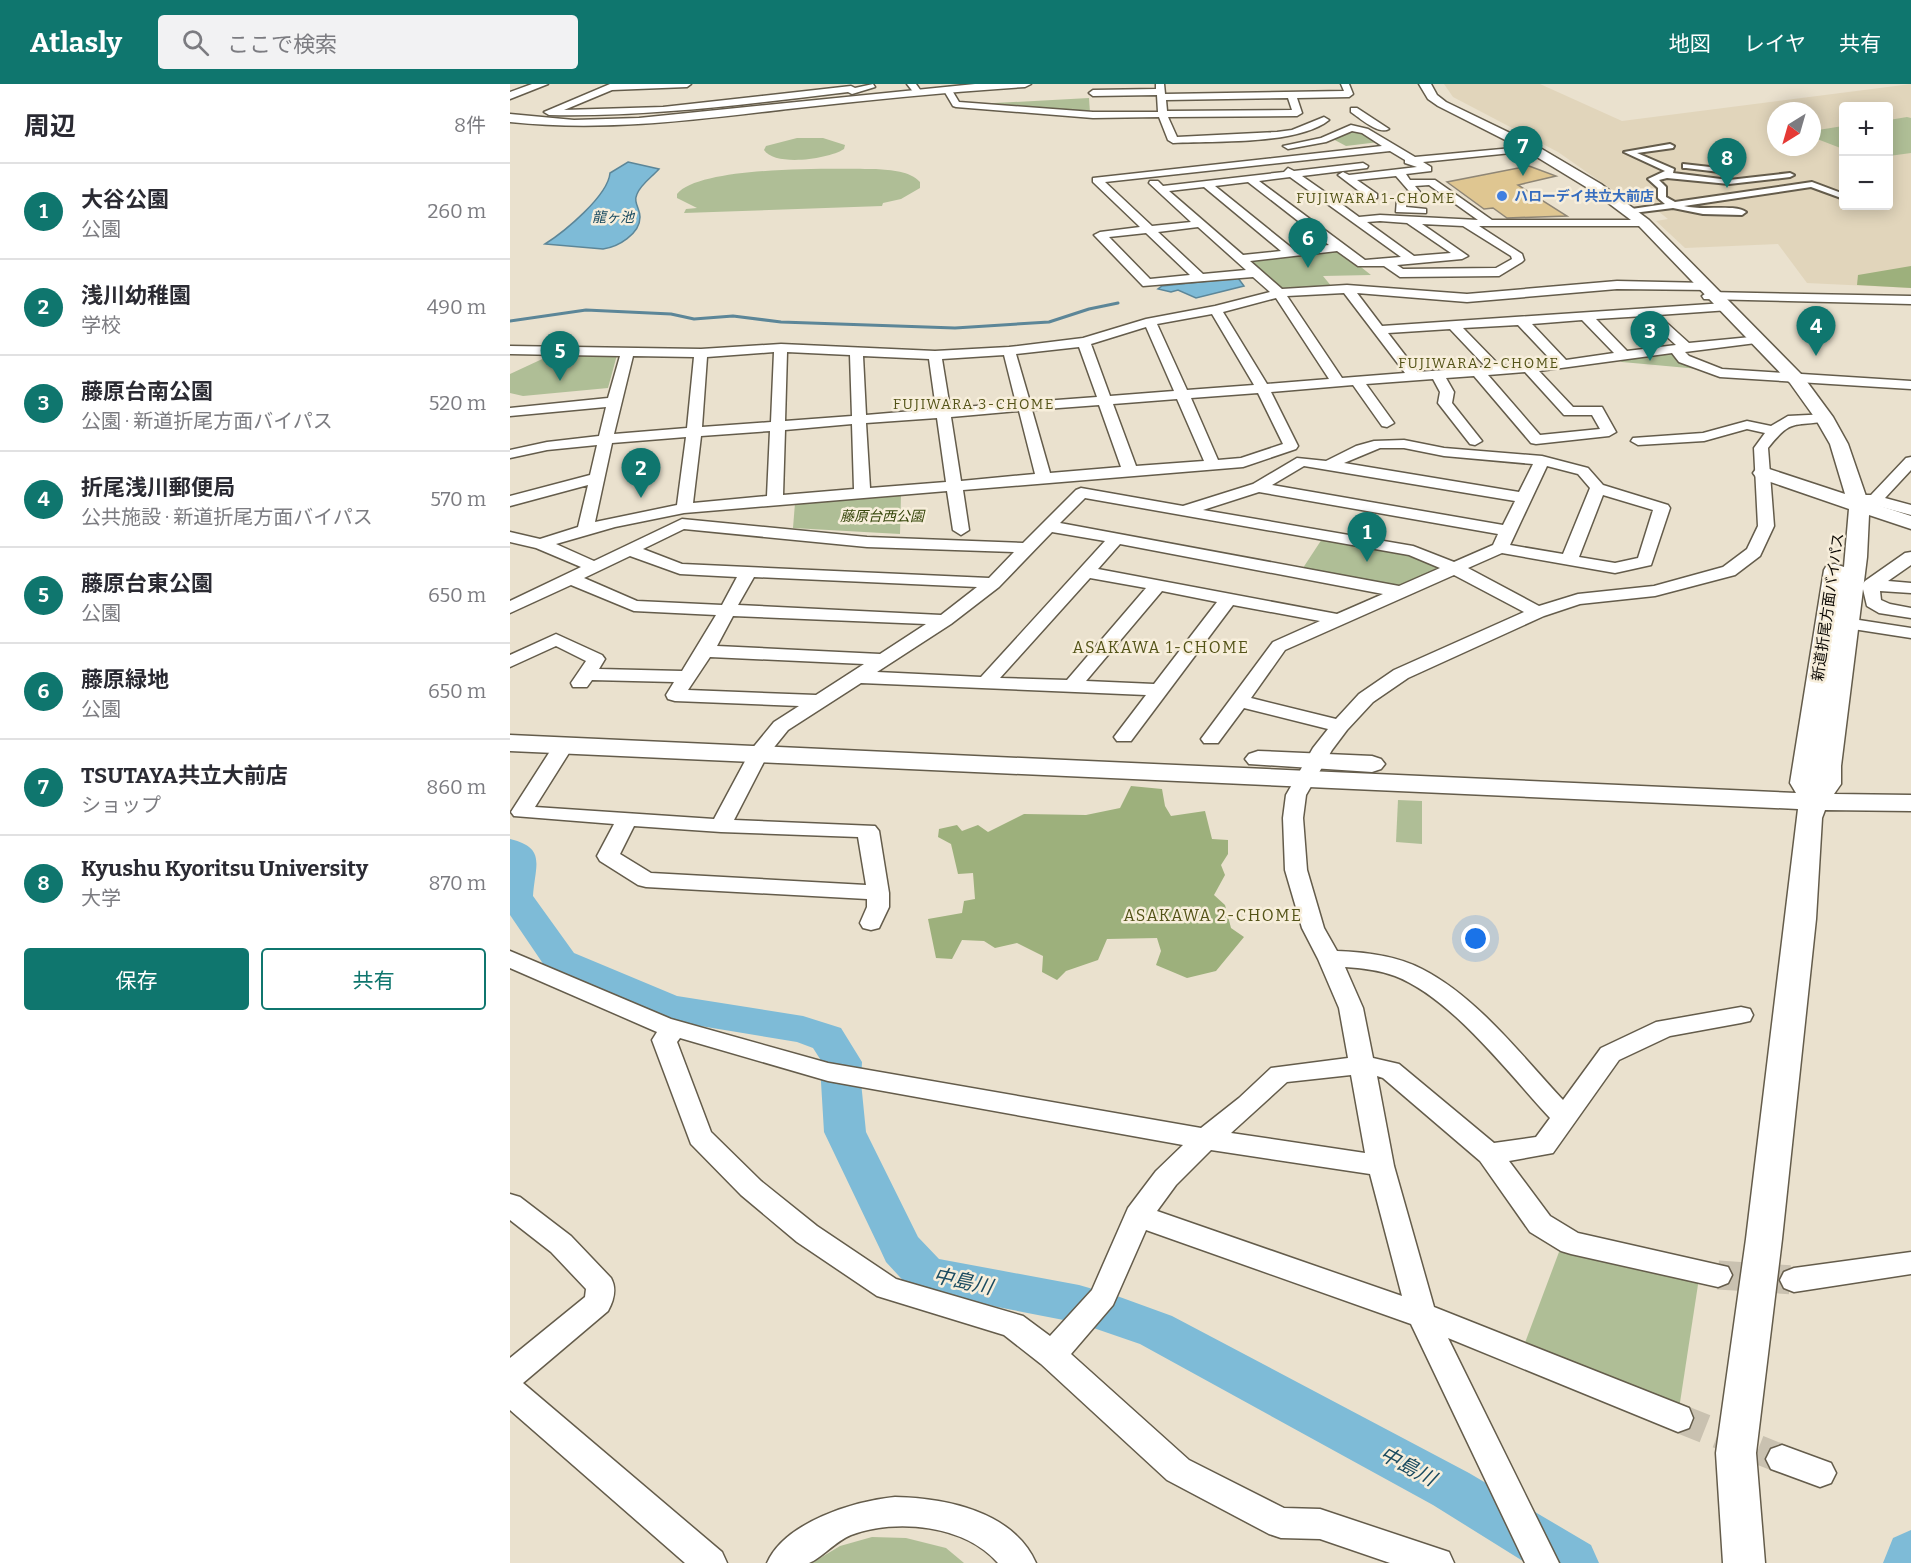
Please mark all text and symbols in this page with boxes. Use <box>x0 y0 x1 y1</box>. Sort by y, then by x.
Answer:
search box <box>158 15 578 69</box>
text: Atlasly <box>30 26 122 59</box>
icon: search <box>179 26 212 59</box>
text: ここで検索 <box>227 31 337 58</box>
text: 地図 <box>1669 31 1711 57</box>
text: レイヤ <box>1744 31 1806 57</box>
text: 共有 <box>1839 31 1881 57</box>
north arrow <box>1767 102 1821 156</box>
map controls <box>1839 102 1893 210</box>
button: + <box>1839 102 1893 156</box>
text: 周辺 <box>24 111 76 142</box>
text: 8件 <box>454 113 486 137</box>
pin: 7 <box>1504 126 1542 176</box>
pin: 8 <box>1708 138 1746 188</box>
button: − <box>1839 156 1893 210</box>
text: 大谷公園 <box>81 186 169 213</box>
place label: ハローデイ共立大前店 <box>1514 188 1654 205</box>
marker: ハローデイ共立大前店 <box>1495 189 1509 203</box>
district label: FUJIWARA 1-CHOME <box>1296 190 1456 207</box>
text: 1 <box>39 199 48 223</box>
text: 260 m <box>427 199 486 223</box>
water label: 龍ヶ池 <box>592 209 636 226</box>
text: 公園 <box>81 217 121 241</box>
pin: 6 <box>1288 218 1328 268</box>
text: 浅川幼稚園 <box>81 282 191 309</box>
text: 2 <box>38 295 49 319</box>
text: 490 m <box>427 295 486 319</box>
pin: 4 <box>1796 306 1836 356</box>
pin: 3 <box>1630 312 1670 361</box>
text: 学校 <box>81 313 121 337</box>
pin: 5 <box>541 332 580 381</box>
district label: FUJIWARA 2-CHOME <box>1398 355 1560 372</box>
text: 藤原台南公園 <box>81 378 213 405</box>
text: 3 <box>38 391 49 415</box>
text: 520 m <box>429 391 486 415</box>
district label: FUJIWARA 3-CHOME <box>893 396 1055 413</box>
text: 公園 · 新道折尾方面バイパス <box>81 409 333 433</box>
pin: 2 <box>622 448 660 498</box>
text: 折尾浅川郵便局 <box>81 474 235 501</box>
text: 4 <box>37 487 50 511</box>
text: 570 m <box>430 487 486 511</box>
text: 公共施設 · 新道折尾方面バイパス <box>81 505 373 529</box>
park label: 藤原台西公園 <box>840 508 926 525</box>
pin: 1 <box>1348 512 1386 562</box>
street label: 新道折尾方面バイパス <box>1809 532 1847 682</box>
text: 藤原台東公園 <box>81 570 213 597</box>
text: 5 <box>38 583 49 607</box>
text: 650 m <box>428 583 486 607</box>
text: 公園 <box>81 601 121 625</box>
district label: ASAKAWA 1-CHOME <box>1073 638 1249 657</box>
text: 藤原緑地 <box>81 666 169 693</box>
text: 6 <box>38 679 49 703</box>
text: 650 m <box>428 679 486 703</box>
text: 公園 <box>81 697 121 721</box>
text: TSUTAYA共立大前店 <box>81 762 288 789</box>
text: 7 <box>38 775 49 799</box>
text: 860 m <box>426 775 486 799</box>
text: ショップ <box>81 793 161 817</box>
text: Kyushu Kyoritsu University <box>81 855 368 882</box>
text: 8 <box>37 871 50 895</box>
text: 870 m <box>428 871 486 895</box>
text: 大学 <box>81 886 121 910</box>
district label: ASAKAWA 2-CHOME <box>1124 906 1302 925</box>
your location <box>1461 924 1490 953</box>
button: 保存 <box>24 948 249 1010</box>
button: 共有 <box>261 948 486 1010</box>
water label: 中島川 <box>931 1263 997 1299</box>
water label: 中島川 <box>1376 1441 1442 1492</box>

